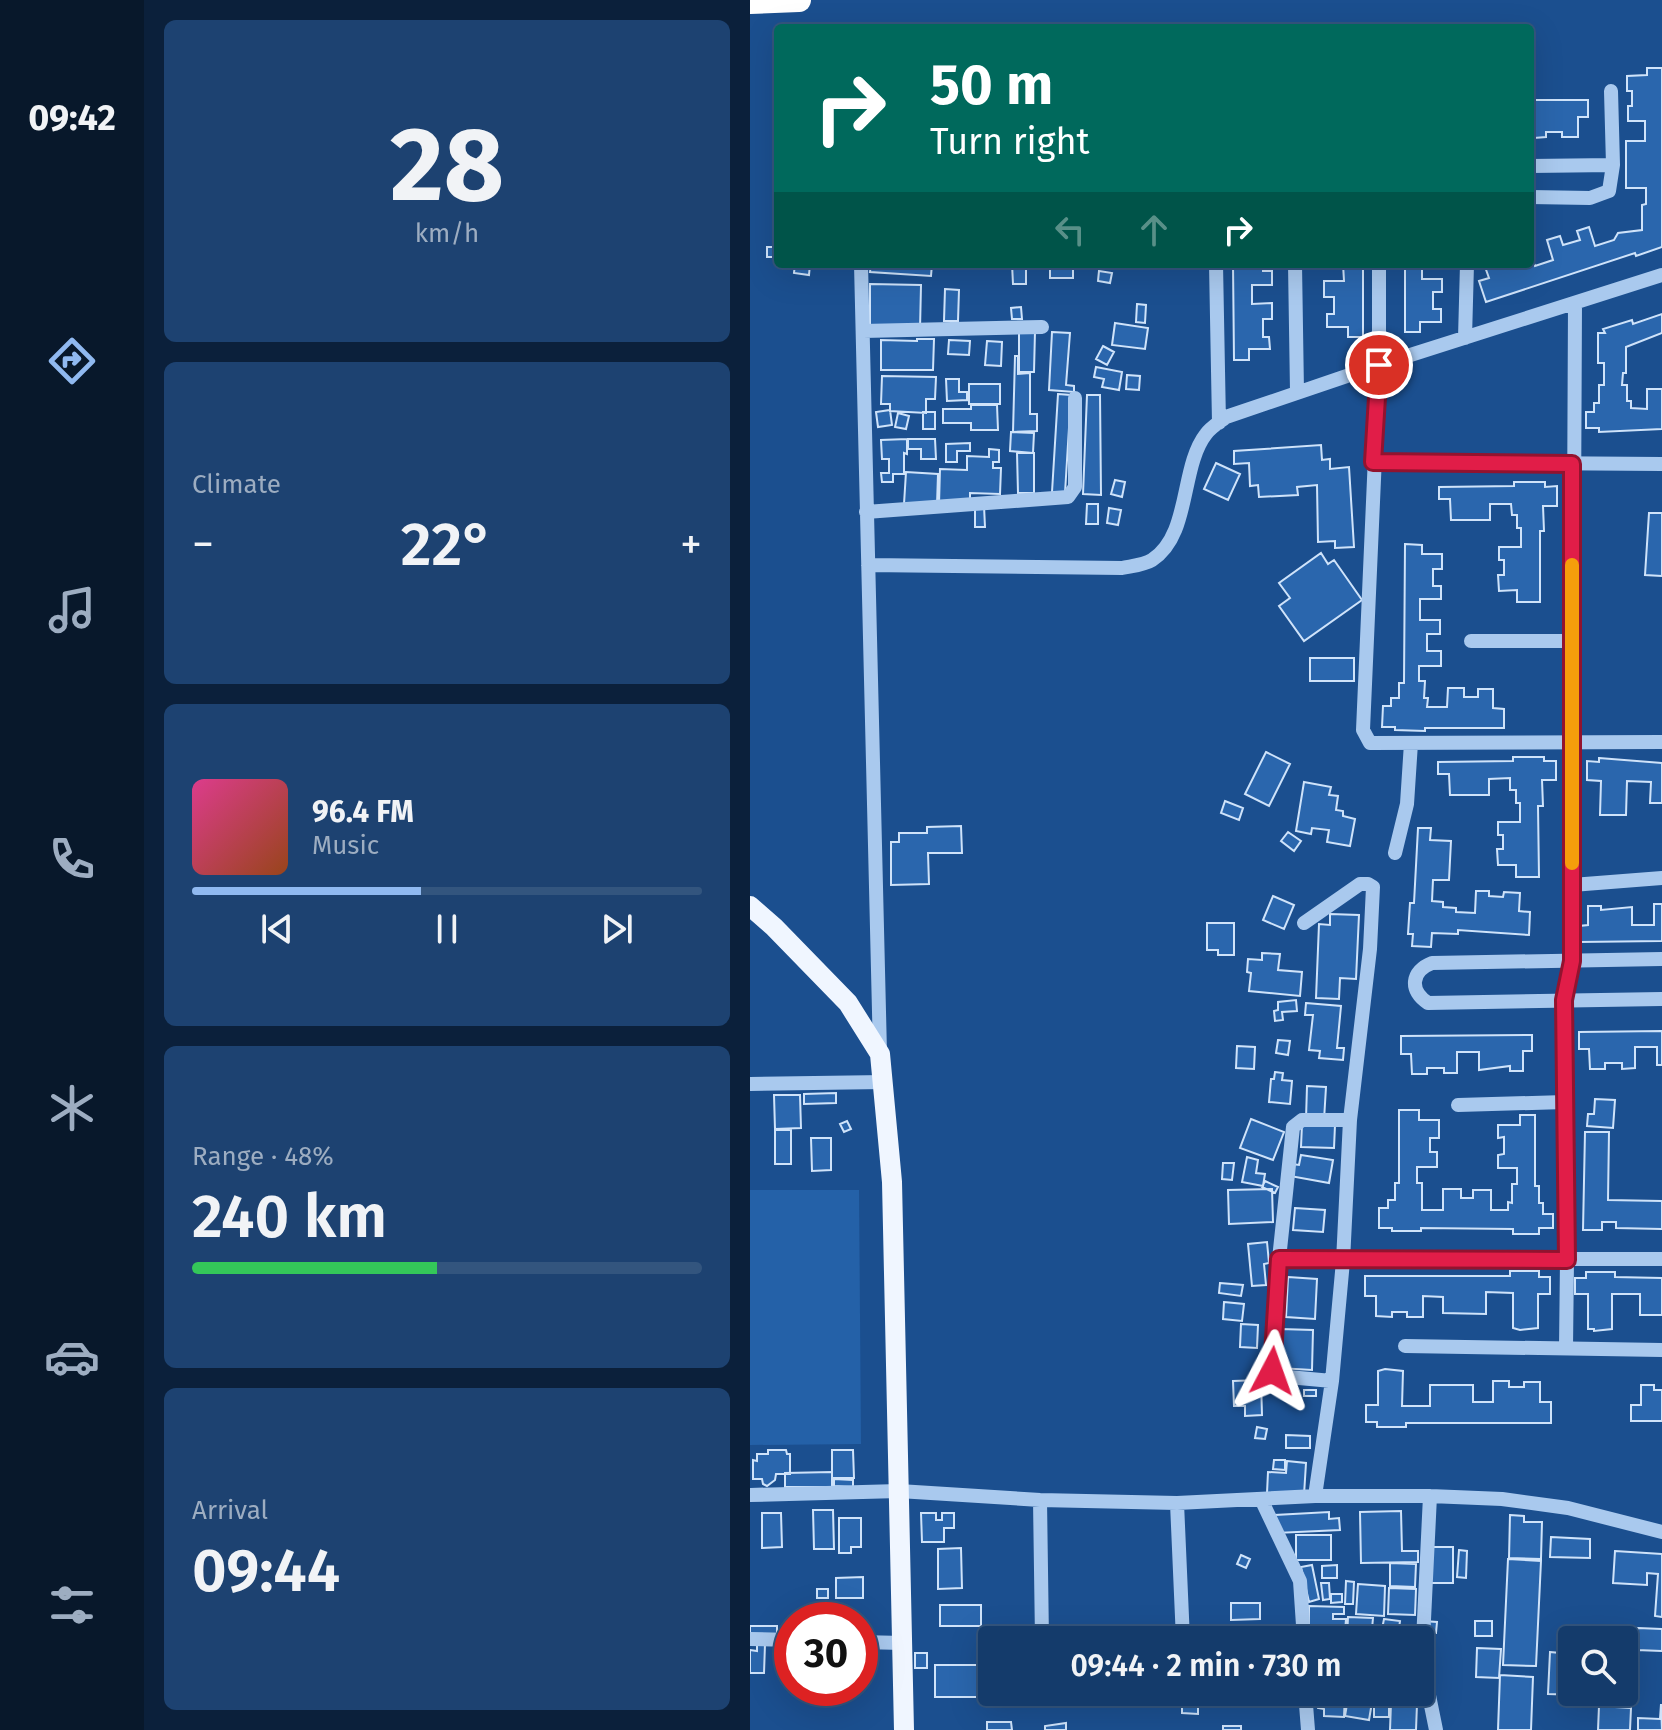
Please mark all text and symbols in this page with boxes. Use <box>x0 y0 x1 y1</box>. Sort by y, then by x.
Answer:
text: 50 m <box>930 52 1053 119</box>
icon: right <box>798 56 902 160</box>
text: 09:42 <box>28 96 116 140</box>
text: 28 <box>390 103 504 228</box>
text: Turn right <box>930 120 1090 164</box>
icon: left <box>1048 208 1092 252</box>
icon: ahead <box>1132 208 1176 252</box>
icon: right <box>1216 208 1260 252</box>
text: km/h <box>415 218 479 249</box>
pin <box>1345 331 1413 399</box>
icon: directions <box>44 333 100 389</box>
icon: arrive <box>1357 343 1401 387</box>
text: Climate <box>192 469 281 500</box>
text: 22° <box>401 509 493 581</box>
text: − <box>192 518 214 571</box>
text: + <box>680 518 702 571</box>
icon: music <box>44 582 100 638</box>
text: 96.4 FM <box>312 794 414 830</box>
text: Music <box>312 830 379 861</box>
icon: phone <box>44 831 100 887</box>
icon: previous <box>255 907 299 951</box>
icon: pause <box>425 907 469 951</box>
icon: next <box>595 907 639 951</box>
icon: climate <box>44 1080 100 1136</box>
text: Range · 48% <box>192 1141 334 1172</box>
text: 240 km <box>192 1181 387 1253</box>
icon: car <box>44 1329 100 1385</box>
position arrow <box>1230 1329 1314 1413</box>
text: Arrival <box>192 1495 268 1526</box>
text: 09:44 <box>192 1535 340 1607</box>
icon: filters <box>44 1577 100 1633</box>
speed limit sign: 30 <box>774 1602 878 1706</box>
map controls <box>1558 1626 1638 1706</box>
button: search <box>1558 1626 1638 1706</box>
text: 09:44 · 2 min · 730 m <box>1071 1648 1341 1684</box>

